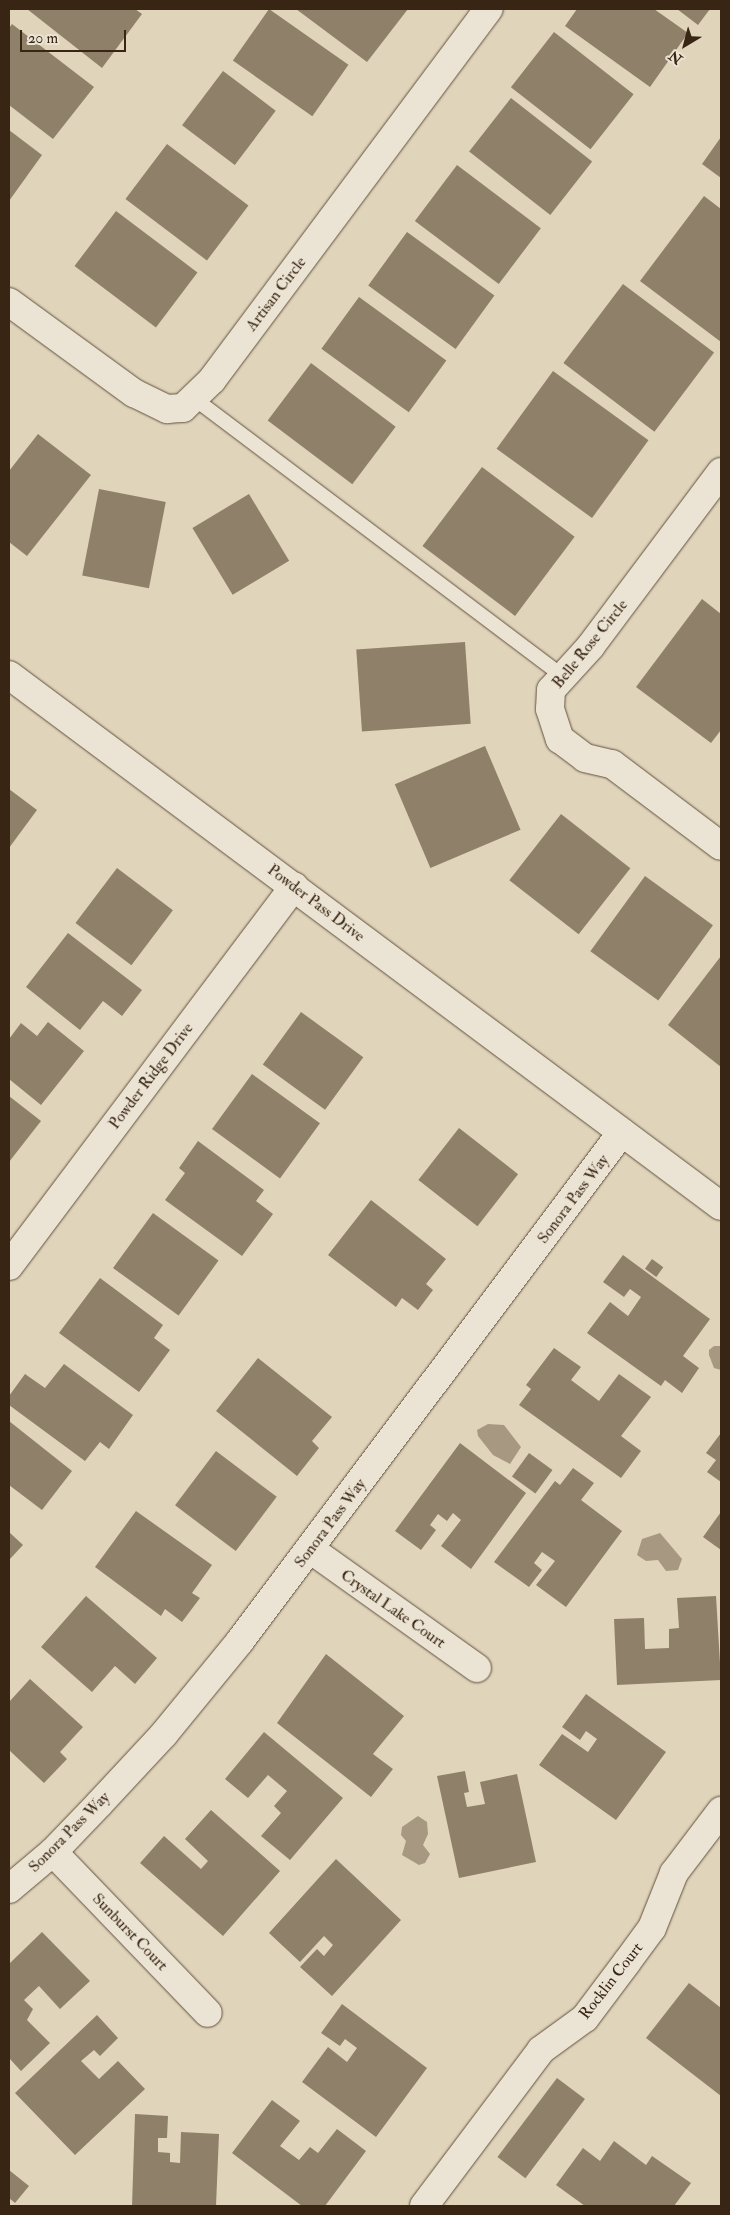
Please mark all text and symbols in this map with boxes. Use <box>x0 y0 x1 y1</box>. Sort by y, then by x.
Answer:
scale bar <box>22 20 129 52</box>
north arrow <box>660 20 710 70</box>
text: 20 m <box>28 29 58 48</box>
text: N <box>666 47 686 68</box>
street label: Artisan Circle <box>242 253 310 335</box>
street label: Belle Rose Circle <box>548 596 632 692</box>
street label: Powder Pass Drive <box>264 860 368 946</box>
street label: Powder Ridge Drive <box>105 1019 197 1133</box>
street label: Sonora Pass Way <box>533 1151 613 1247</box>
street label: Sonora Pass Way <box>290 1475 370 1571</box>
street label: Crystal Lake Court <box>337 1566 449 1652</box>
street label: Sonora Pass Way <box>25 1788 113 1876</box>
street label: Sunburst Court <box>88 1889 172 1975</box>
street label: Rocklin Court <box>575 1939 647 2023</box>

